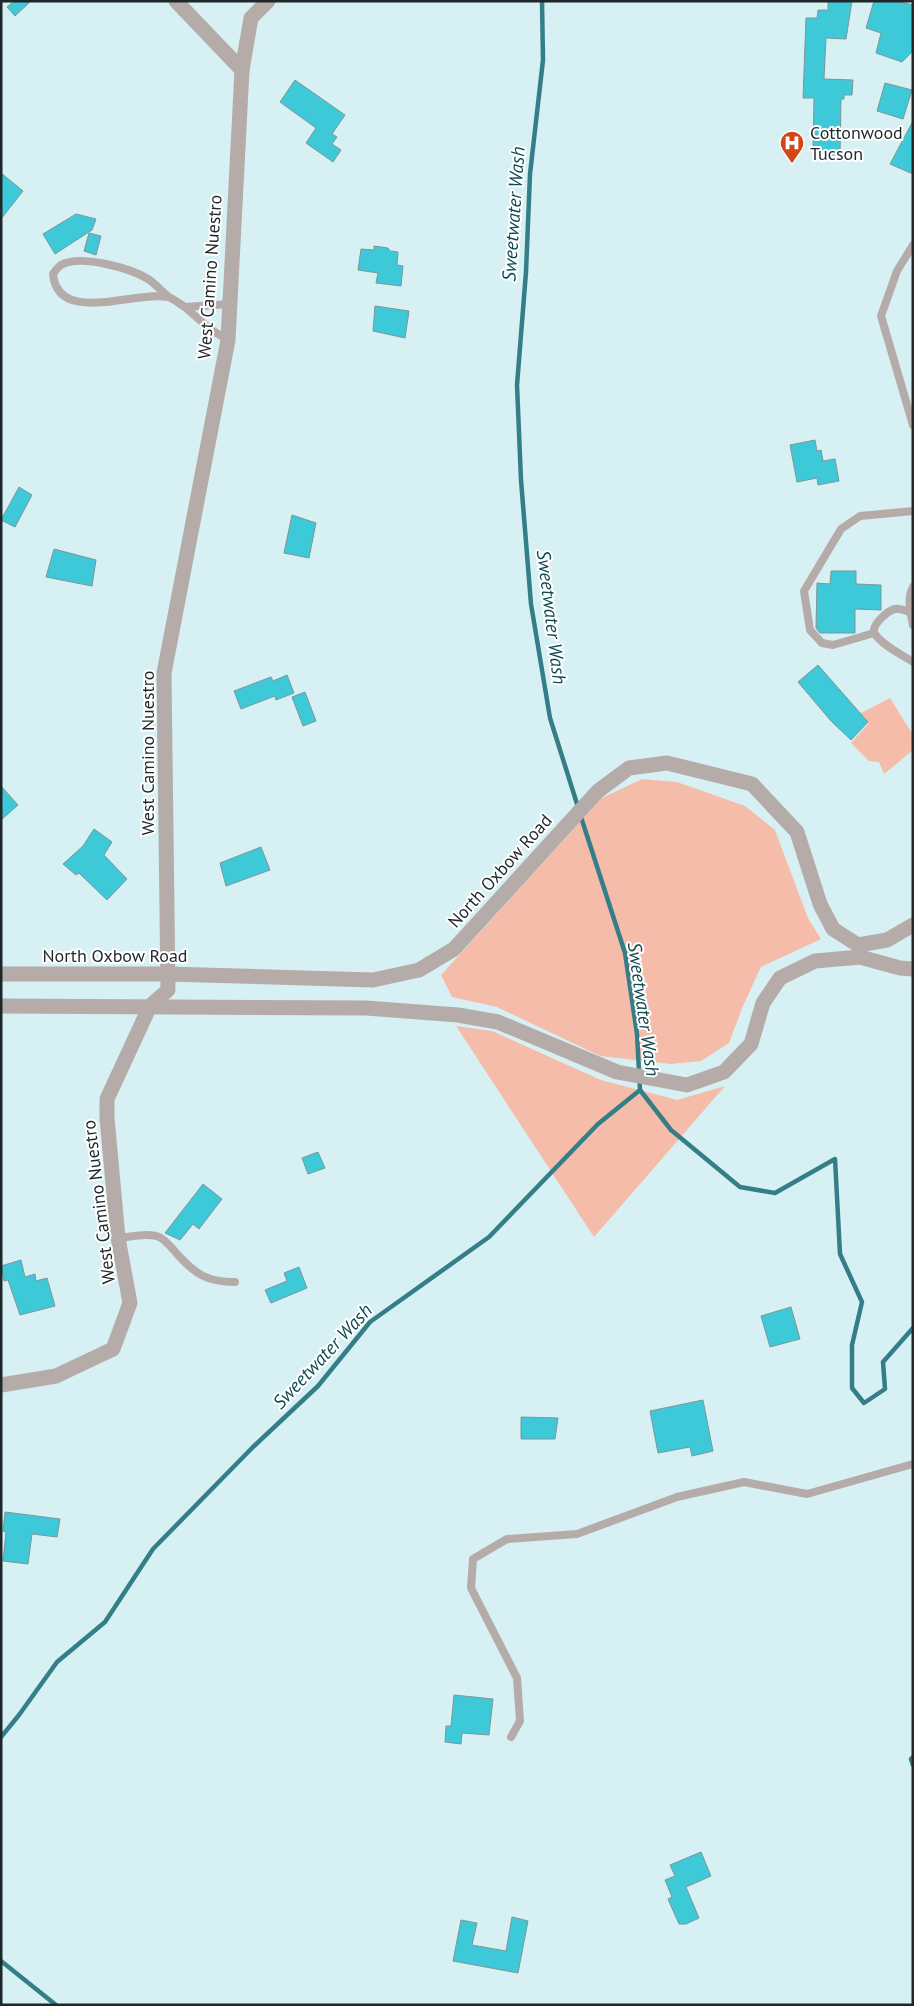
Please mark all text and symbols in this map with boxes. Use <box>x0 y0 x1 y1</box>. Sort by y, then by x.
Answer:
place label: Cottonwood Tucson <box>810 121 903 165</box>
hospital icon: Cottonwood Tucson <box>779 130 805 164</box>
water label: Sweetwater Wash <box>496 146 530 282</box>
street label: West Camino Nuestro <box>192 194 227 360</box>
water label: Sweetwater Wash <box>532 548 572 686</box>
street label: West Camino Nuestro <box>136 671 159 835</box>
street label: North Oxbow Road <box>443 809 557 932</box>
water label: Sweetwater Wash <box>623 940 665 1078</box>
street label: North Oxbow Road <box>42 944 188 967</box>
street label: West Camino Nuestro <box>77 1119 120 1285</box>
water label: Sweetwater Wash <box>267 1298 377 1414</box>

